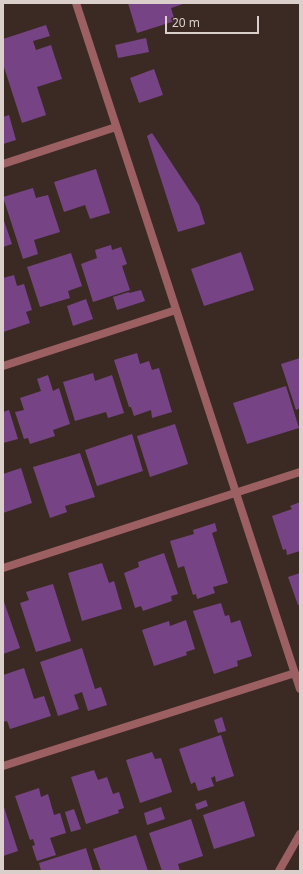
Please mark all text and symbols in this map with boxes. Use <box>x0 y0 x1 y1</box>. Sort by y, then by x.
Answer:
scale bar <box>167 8 261 34</box>
text: 20 m <box>172 14 200 31</box>

